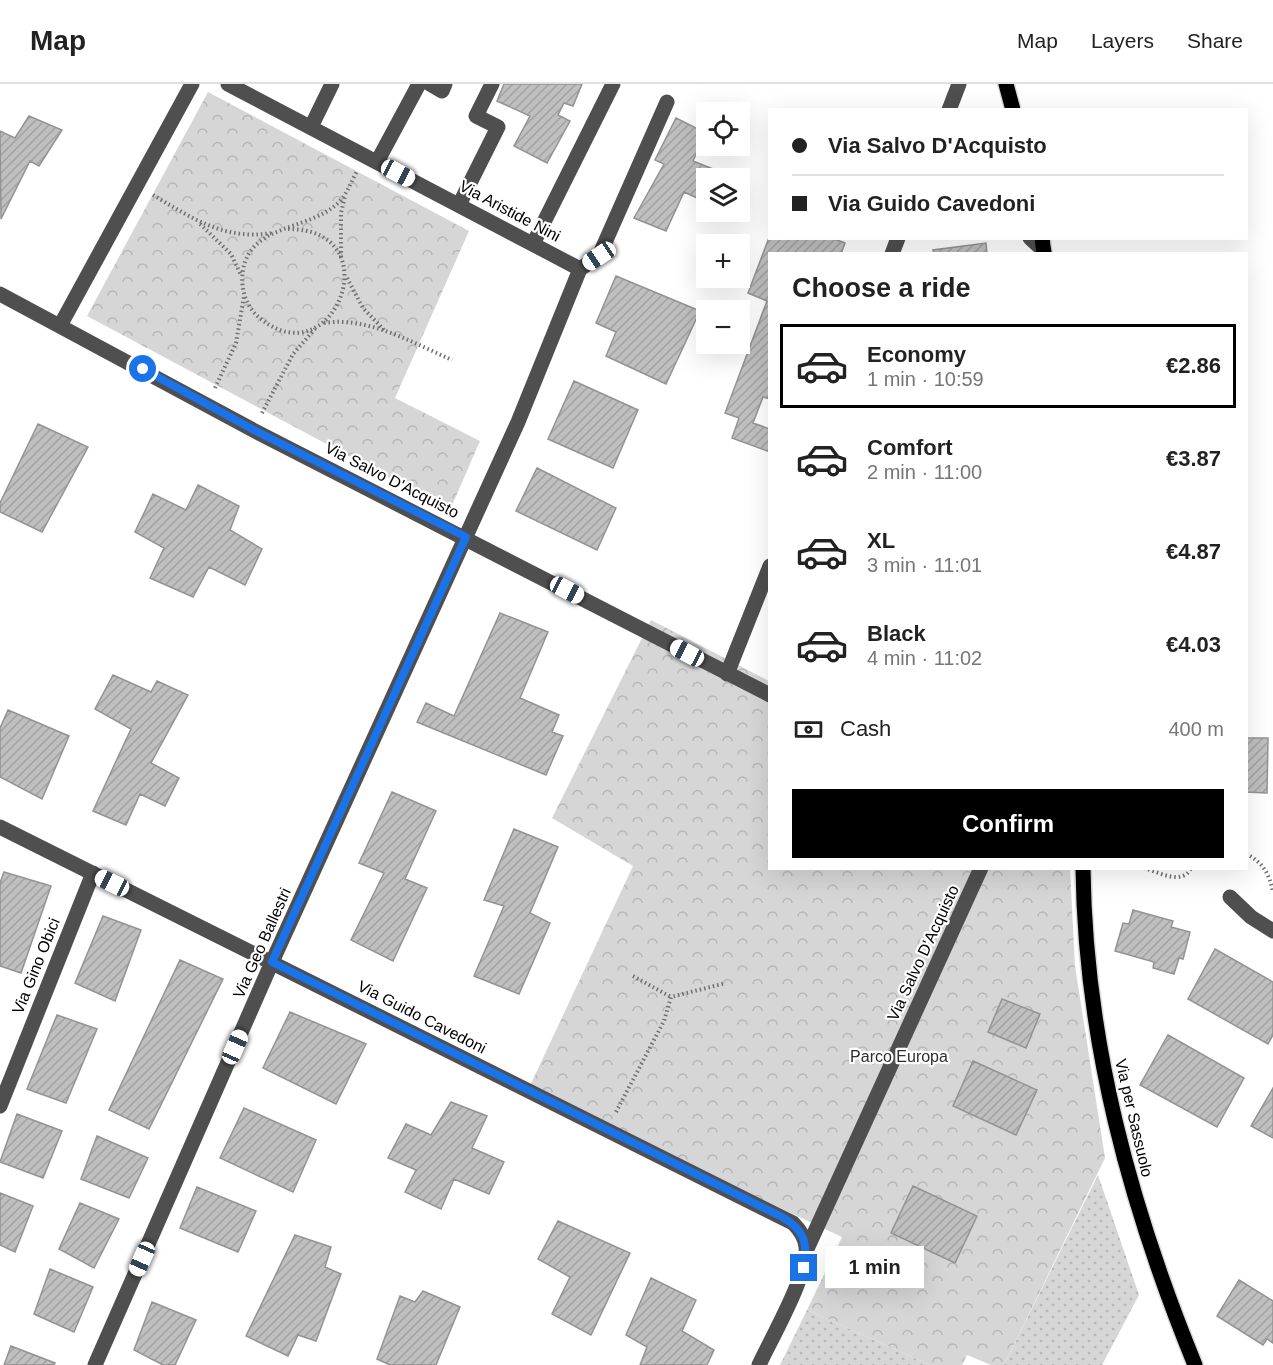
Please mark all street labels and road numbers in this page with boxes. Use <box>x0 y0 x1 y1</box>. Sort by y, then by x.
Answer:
street label: Via Aristide Nini <box>457 177 563 245</box>
street label: Via Salvo D'Acquisto <box>322 439 462 521</box>
street label: Via Salvo D'Acquisto <box>884 882 962 1024</box>
street label: Via Geo Ballestri <box>230 885 294 1001</box>
street label: Via Gino Obici <box>9 916 63 1016</box>
street label: Via Guido Cavedoni <box>355 977 489 1057</box>
street label: Via per Sassuolo <box>1112 1057 1156 1179</box>

